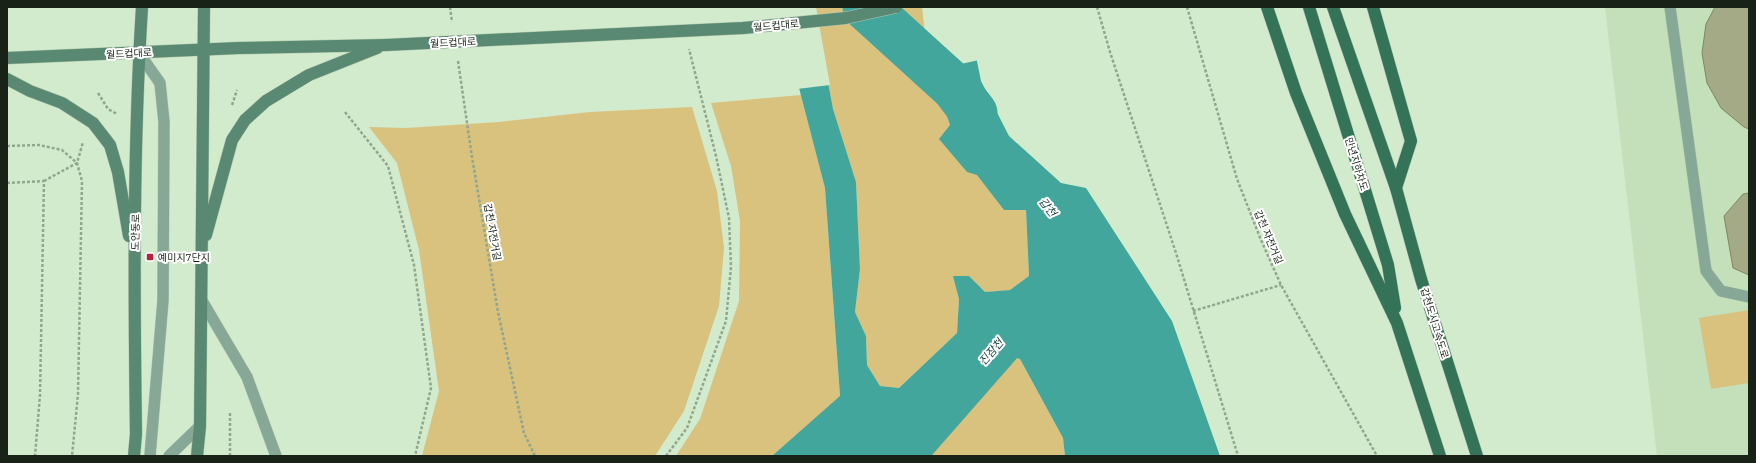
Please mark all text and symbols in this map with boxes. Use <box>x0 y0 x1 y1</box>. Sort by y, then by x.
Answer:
street label: 월드컵대로 <box>753 17 800 34</box>
street label: 월드컵대로 <box>430 35 476 50</box>
street label: 월드컵대로 <box>106 46 152 61</box>
street label: 만년지하차도 <box>1342 136 1371 192</box>
water label: 갑천 <box>1036 195 1061 221</box>
street label: 갑천 자전거길 <box>481 203 504 262</box>
street label: 갑천 자전거길 <box>1251 208 1286 266</box>
street label: 도안동로 <box>129 213 142 251</box>
place label: 예미지7단지 <box>158 251 210 264</box>
marker: 예미지7단지 <box>145 252 155 262</box>
street label: 갑천도시고속도로 <box>1418 286 1451 360</box>
water label: 진잠천 <box>976 335 1007 368</box>

